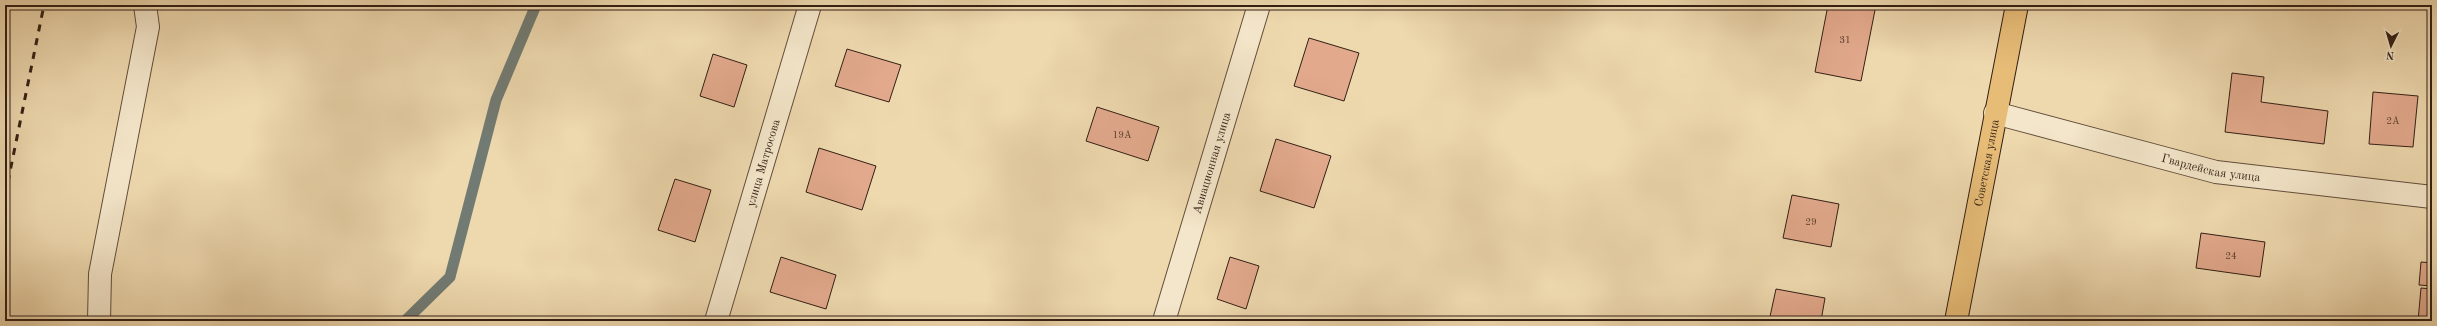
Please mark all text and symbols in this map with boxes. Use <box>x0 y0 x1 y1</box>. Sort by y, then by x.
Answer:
north arrow <box>2371 26 2411 66</box>
house number: 31 <box>1839 35 1851 45</box>
text: N <box>2385 49 2395 60</box>
street label: Авиационная улица <box>1191 111 1233 216</box>
house number: 2А <box>2386 116 2400 126</box>
street label: улица Матросова <box>745 118 783 208</box>
street label: Советская улица <box>1973 118 2002 208</box>
house number: 19А <box>1112 130 1132 140</box>
street label: Гвардейская улица <box>2160 153 2261 184</box>
house number: 29 <box>1805 217 1817 227</box>
house number: 24 <box>2225 251 2237 261</box>

